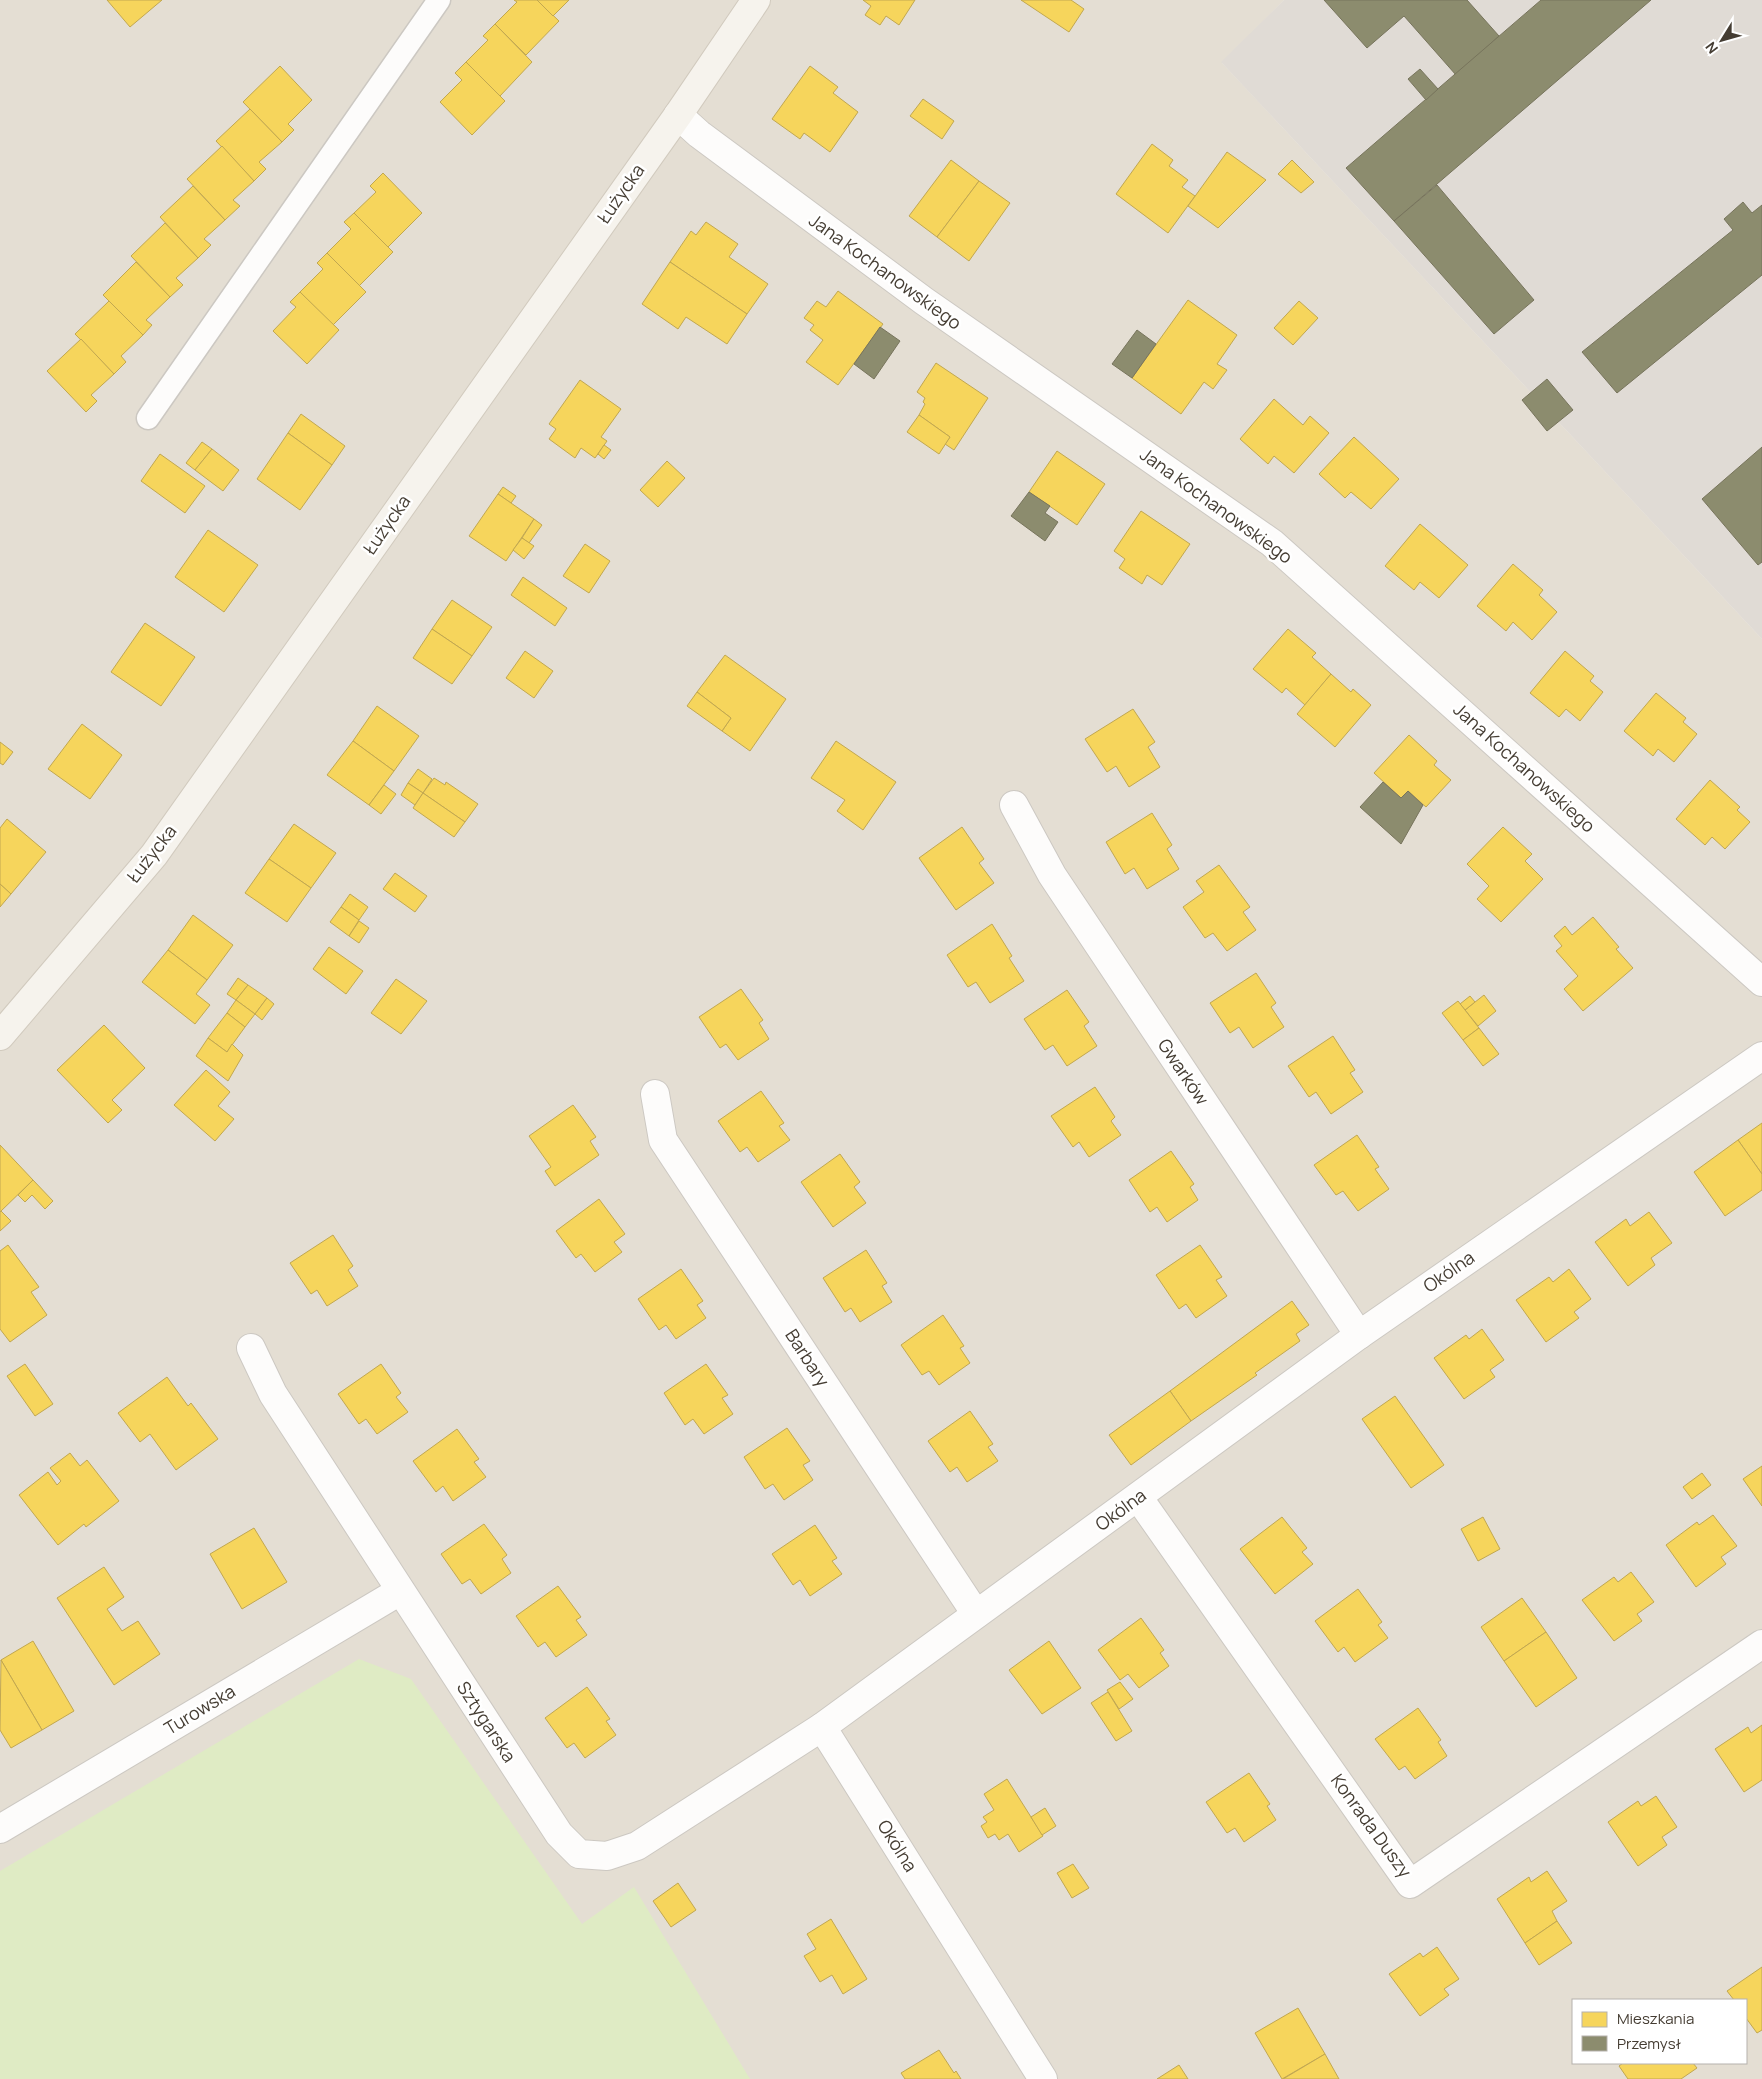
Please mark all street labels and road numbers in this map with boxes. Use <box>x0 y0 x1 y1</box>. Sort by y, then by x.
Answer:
street label: Łużycka <box>591 159 649 228</box>
street label: Jana Kochanowskiego <box>805 208 967 335</box>
street label: Jana Kochanowskiego <box>1136 442 1298 569</box>
street label: Łużycka <box>357 490 415 559</box>
street label: Jana Kochanowskiego <box>1449 697 1601 837</box>
street label: Łużycka <box>121 819 181 887</box>
street label: Gwarków <box>1153 1034 1215 1110</box>
street label: Okólna <box>1418 1245 1479 1297</box>
street label: Barbary <box>780 1324 836 1391</box>
street label: Okólna <box>1090 1483 1151 1536</box>
street label: Sztygarska <box>452 1676 522 1767</box>
street label: Turowska <box>159 1679 240 1740</box>
street label: Konrada Duszy <box>1326 1769 1418 1882</box>
street label: Okólna <box>872 1815 923 1876</box>

